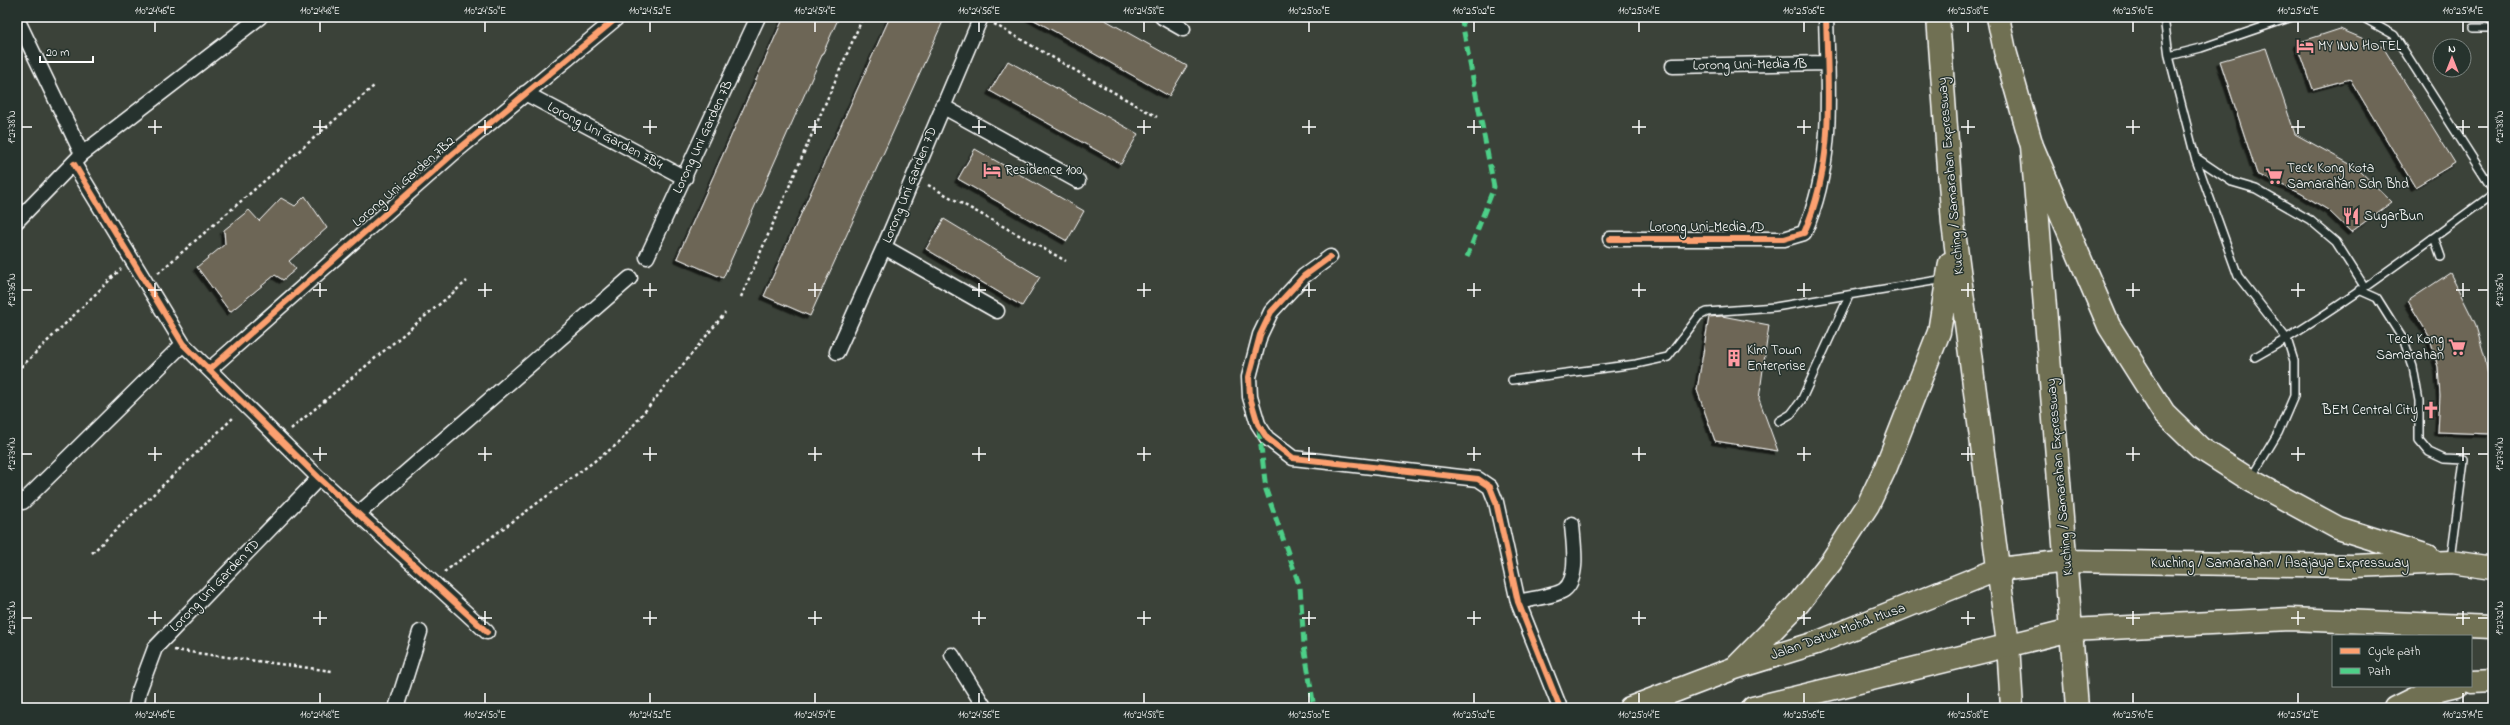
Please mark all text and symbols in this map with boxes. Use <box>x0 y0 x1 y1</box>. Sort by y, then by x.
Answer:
text: 110°24'46"E <box>135 4 175 19</box>
text: 110°24'48"E <box>300 4 340 19</box>
text: 110°24'50"E <box>464 4 506 19</box>
text: 110°24'52"E <box>629 4 671 19</box>
text: 110°24'54"E <box>794 4 836 19</box>
text: 110°24'56"E <box>958 4 1000 19</box>
text: 110°24'58"E <box>1123 4 1165 19</box>
text: 110°25'00"E <box>1288 4 1330 19</box>
text: 110°25'02"E <box>1453 4 1495 19</box>
text: 110°25'04"E <box>1618 4 1660 19</box>
text: 110°25'06"E <box>1783 4 1825 19</box>
text: 110°25'08"E <box>1947 4 1989 19</box>
text: 110°25'10"E <box>2113 4 2154 19</box>
text: 110°25'12"E <box>2277 4 2319 19</box>
text: 110°25'14"E <box>2443 4 2483 19</box>
hotel icon: MY INN HOTEL <box>2295 36 2315 56</box>
place label: MY INN HOTEL <box>2318 36 2402 57</box>
scale bar <box>40 38 93 64</box>
north arrow <box>2432 38 2472 78</box>
text: N <box>2448 41 2456 57</box>
text: 20 m <box>46 44 69 62</box>
street label: Lorong Uni-Media 1B <box>1693 54 1807 77</box>
street label: Kuching / Samarahan Expressway <box>1932 76 1971 276</box>
street label: Lorong Uni Garden 7B <box>667 77 739 198</box>
street label: Lorong Uni Garden 7B4 <box>543 97 667 176</box>
text: 1°27'38"N <box>5 110 20 143</box>
text: 1°27'38"N <box>2493 110 2508 143</box>
street label: Lorong Uni Garden 7D <box>877 124 944 247</box>
street label: Lorong Uni Garden 7B2 <box>348 131 461 233</box>
place label: Teck Kong Kota Samarahan Sdn Bhd <box>2287 158 2409 195</box>
hotel icon: Residence 100 <box>982 160 1002 180</box>
place label: Residence 100 <box>1005 160 1082 181</box>
supermarket icon: Teck Kong Kota Samarahan Sdn Bhd <box>2264 166 2284 186</box>
restaurant icon: SugarBun <box>2341 206 2361 226</box>
place label: SugarBun <box>2364 206 2424 228</box>
street label: Lorong Uni-Media 1D <box>1649 217 1765 239</box>
text: 1°27'36"N <box>5 273 20 307</box>
text: 1°27'36"N <box>2493 273 2508 307</box>
place label: Teck Kong Samarahan <box>2376 329 2444 366</box>
supermarket icon: Teck Kong Samarahan <box>2447 337 2467 357</box>
place label: Kim Town Enterprise <box>1747 340 1806 377</box>
building icon: Kim Town Enterprise <box>1724 348 1744 368</box>
street label: Kuching / Samarahan Expressway <box>2041 377 2080 577</box>
place label: BEM Central City <box>2321 400 2418 422</box>
church icon: BEM Central City <box>2421 400 2441 420</box>
text: 1°27'34"N <box>5 437 20 471</box>
text: 1°27'34"N <box>2493 437 2508 471</box>
street label: Lorong Uni Garden 9D <box>165 535 266 638</box>
street label: Kuching / Samarahan / Asajaya Expressway <box>2151 553 2409 575</box>
street label: Jalan Datuk Mohd. Musa <box>1768 598 1908 666</box>
text: 1°27'32"N <box>5 601 20 635</box>
text: 1°27'32"N <box>2493 601 2508 635</box>
legend <box>2332 635 2472 687</box>
text: Cycle path <box>2368 643 2420 662</box>
text: Path <box>2368 663 2391 681</box>
text: 110°24'46"E <box>135 708 175 723</box>
text: 110°24'48"E <box>300 708 340 723</box>
text: 110°24'50"E <box>464 708 506 723</box>
text: 110°24'52"E <box>629 708 671 723</box>
text: 110°24'54"E <box>794 708 836 723</box>
text: 110°24'56"E <box>958 708 1000 723</box>
text: 110°24'58"E <box>1123 708 1165 723</box>
text: 110°25'00"E <box>1288 708 1330 723</box>
text: 110°25'02"E <box>1453 708 1495 723</box>
text: 110°25'04"E <box>1618 708 1660 723</box>
text: 110°25'06"E <box>1783 708 1825 723</box>
text: 110°25'08"E <box>1947 708 1989 723</box>
text: 110°25'10"E <box>2113 708 2154 723</box>
text: 110°25'12"E <box>2277 708 2319 723</box>
text: 110°25'14"E <box>2443 708 2483 723</box>

